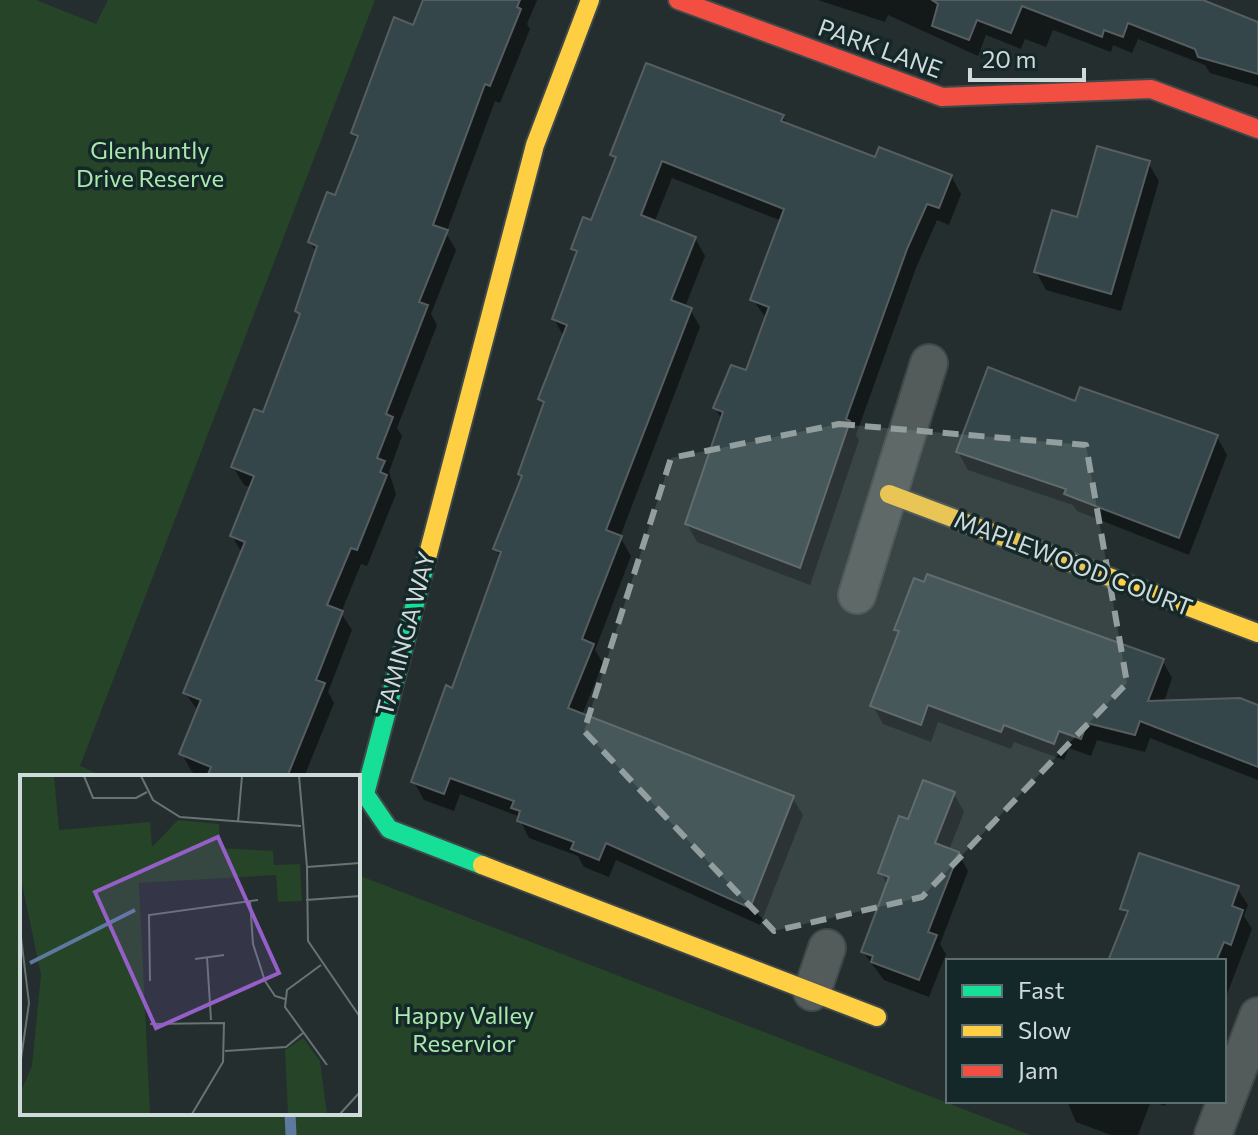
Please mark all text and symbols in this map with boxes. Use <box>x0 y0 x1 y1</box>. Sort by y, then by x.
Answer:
street label: PARK LANE <box>815 12 946 83</box>
scale bar <box>970 32 1084 82</box>
text: 20 m <box>982 44 1036 73</box>
park label: Glenhuntly Drive Reserve <box>76 135 224 192</box>
street label: MAPLEWOOD COURT <box>950 504 1197 621</box>
street label: TAMINGA WAY <box>369 548 441 719</box>
inset map <box>20 775 360 1115</box>
legend <box>946 959 1226 1103</box>
text: Fast <box>1018 975 1065 1004</box>
park label: Happy Valley Reservior <box>394 1000 534 1057</box>
text: Slow <box>1018 1015 1071 1044</box>
text: Jam <box>1018 1055 1058 1084</box>

